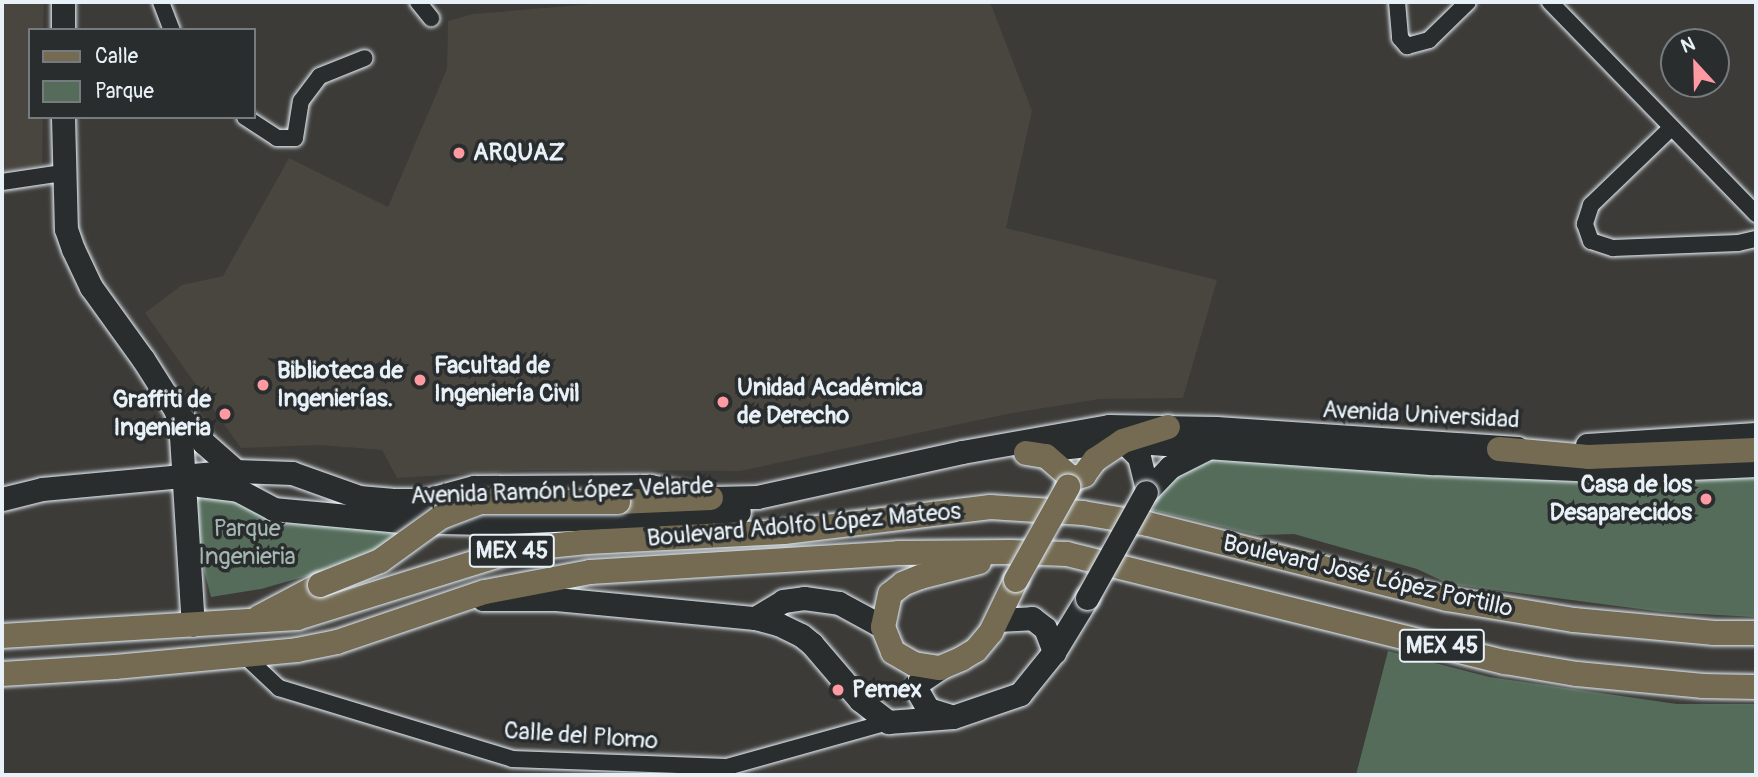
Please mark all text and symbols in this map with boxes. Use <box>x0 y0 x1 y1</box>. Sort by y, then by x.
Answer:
legend <box>28 28 256 119</box>
north arrow <box>1660 28 1730 98</box>
text: N <box>1677 32 1698 59</box>
text: Calle <box>95 43 138 70</box>
text: Parque <box>95 78 154 105</box>
place label: ARQUAZ <box>473 139 565 167</box>
marker: ARQUAZ <box>451 145 467 161</box>
place label: Facultad de Ingeniería Civil <box>434 352 580 408</box>
place label: Biblioteca de Ingenierías. <box>277 357 403 413</box>
marker: Facultad de Ingeniería Civil <box>412 372 428 388</box>
place label: Unidad Académica de Derecho <box>737 374 923 430</box>
marker: Biblioteca de Ingenierías. <box>255 377 271 393</box>
place label: Graffiti de Ingenieria <box>112 386 211 442</box>
marker: Unidad Académica de Derecho <box>715 394 731 410</box>
street label: Avenida Universidad <box>1322 395 1520 435</box>
marker: Graffiti de Ingenieria <box>217 406 233 422</box>
street label: Avenida Ramón López Velarde <box>410 471 714 511</box>
place label: Casa de los Desaparecidos <box>1549 471 1692 527</box>
marker: Casa de los Desaparecidos <box>1698 491 1714 507</box>
street label: Boulevard Adolfo López Mateos <box>646 497 962 553</box>
park label: Parque Ingenieria <box>198 515 296 571</box>
street label: Boulevard José López Portillo <box>1220 529 1516 623</box>
road number: MEX 45 <box>468 531 556 570</box>
road number: MEX 45 <box>1398 626 1486 666</box>
place label: Pemex <box>852 676 922 704</box>
marker: Pemex <box>830 682 846 698</box>
street label: Calle del Plomo <box>503 716 659 756</box>

